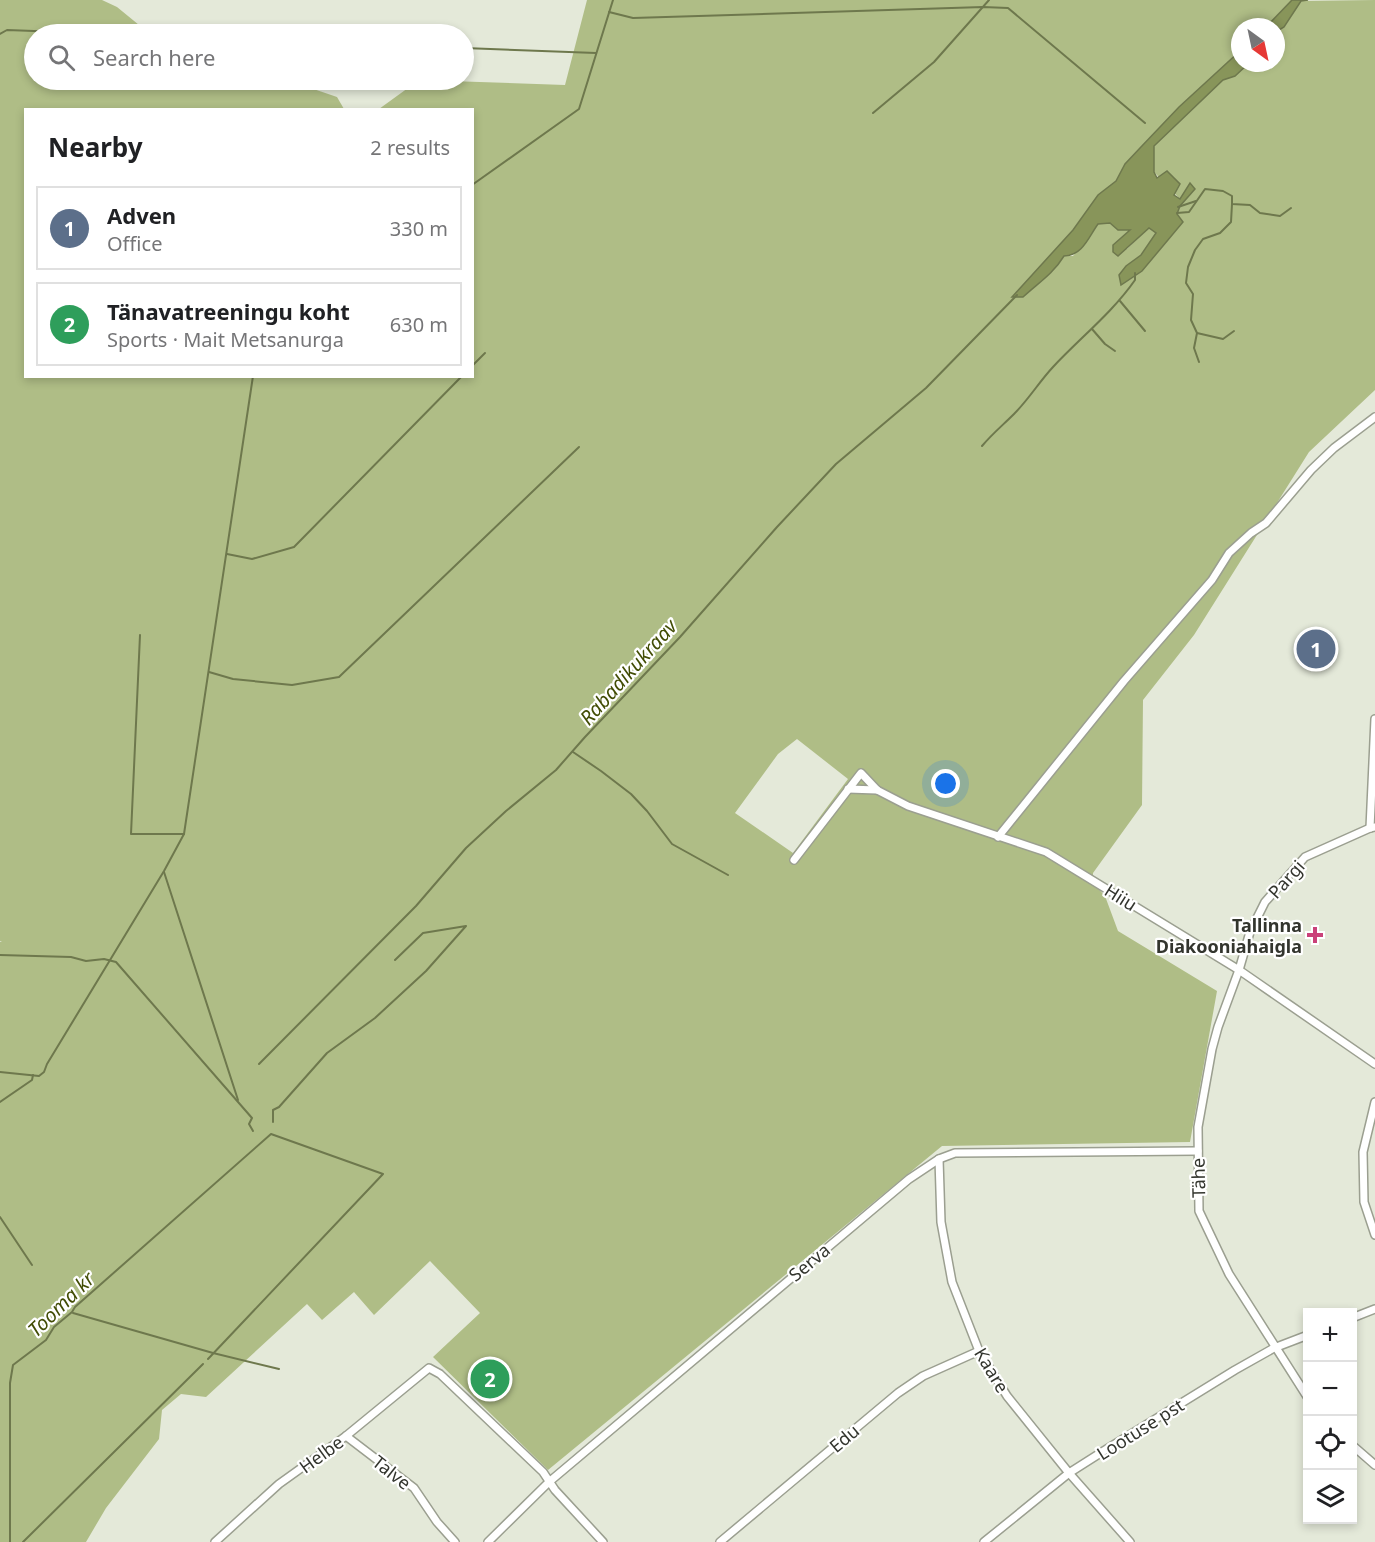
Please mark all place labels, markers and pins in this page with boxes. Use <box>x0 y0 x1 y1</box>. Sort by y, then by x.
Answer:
pin: 1 <box>1296 626 1336 672</box>
place label: Tallinna Diakooniahaigla <box>1156 913 1302 958</box>
marker: Tallinna Diakooniahaigla <box>1306 926 1324 944</box>
pin: 2 <box>470 1356 510 1402</box>

